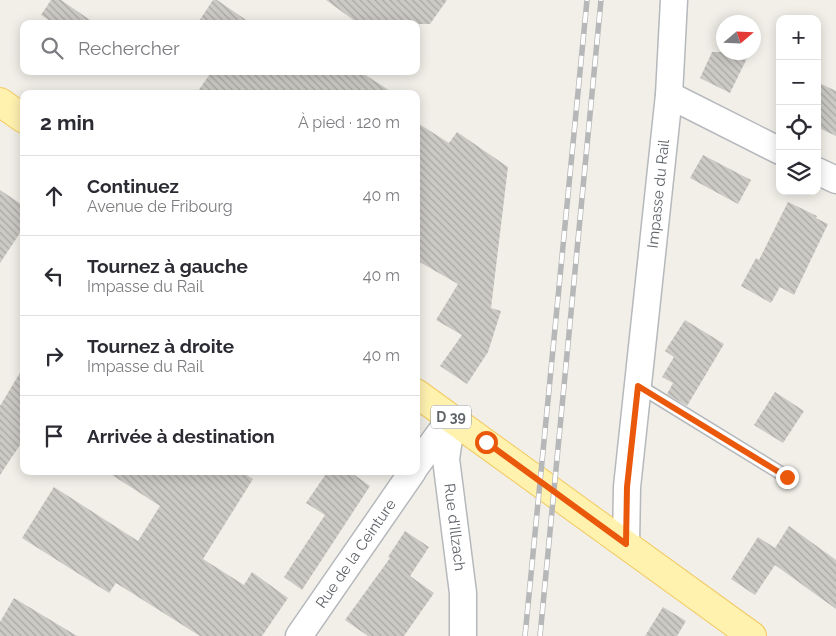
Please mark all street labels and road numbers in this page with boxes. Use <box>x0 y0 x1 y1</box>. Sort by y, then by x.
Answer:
street label: Impasse du Rail <box>644 137 673 249</box>
road number: D 39 <box>431 406 471 428</box>
street label: Rue d'Illzach <box>440 482 469 572</box>
street label: Rue de la Ceinture <box>312 496 400 612</box>

